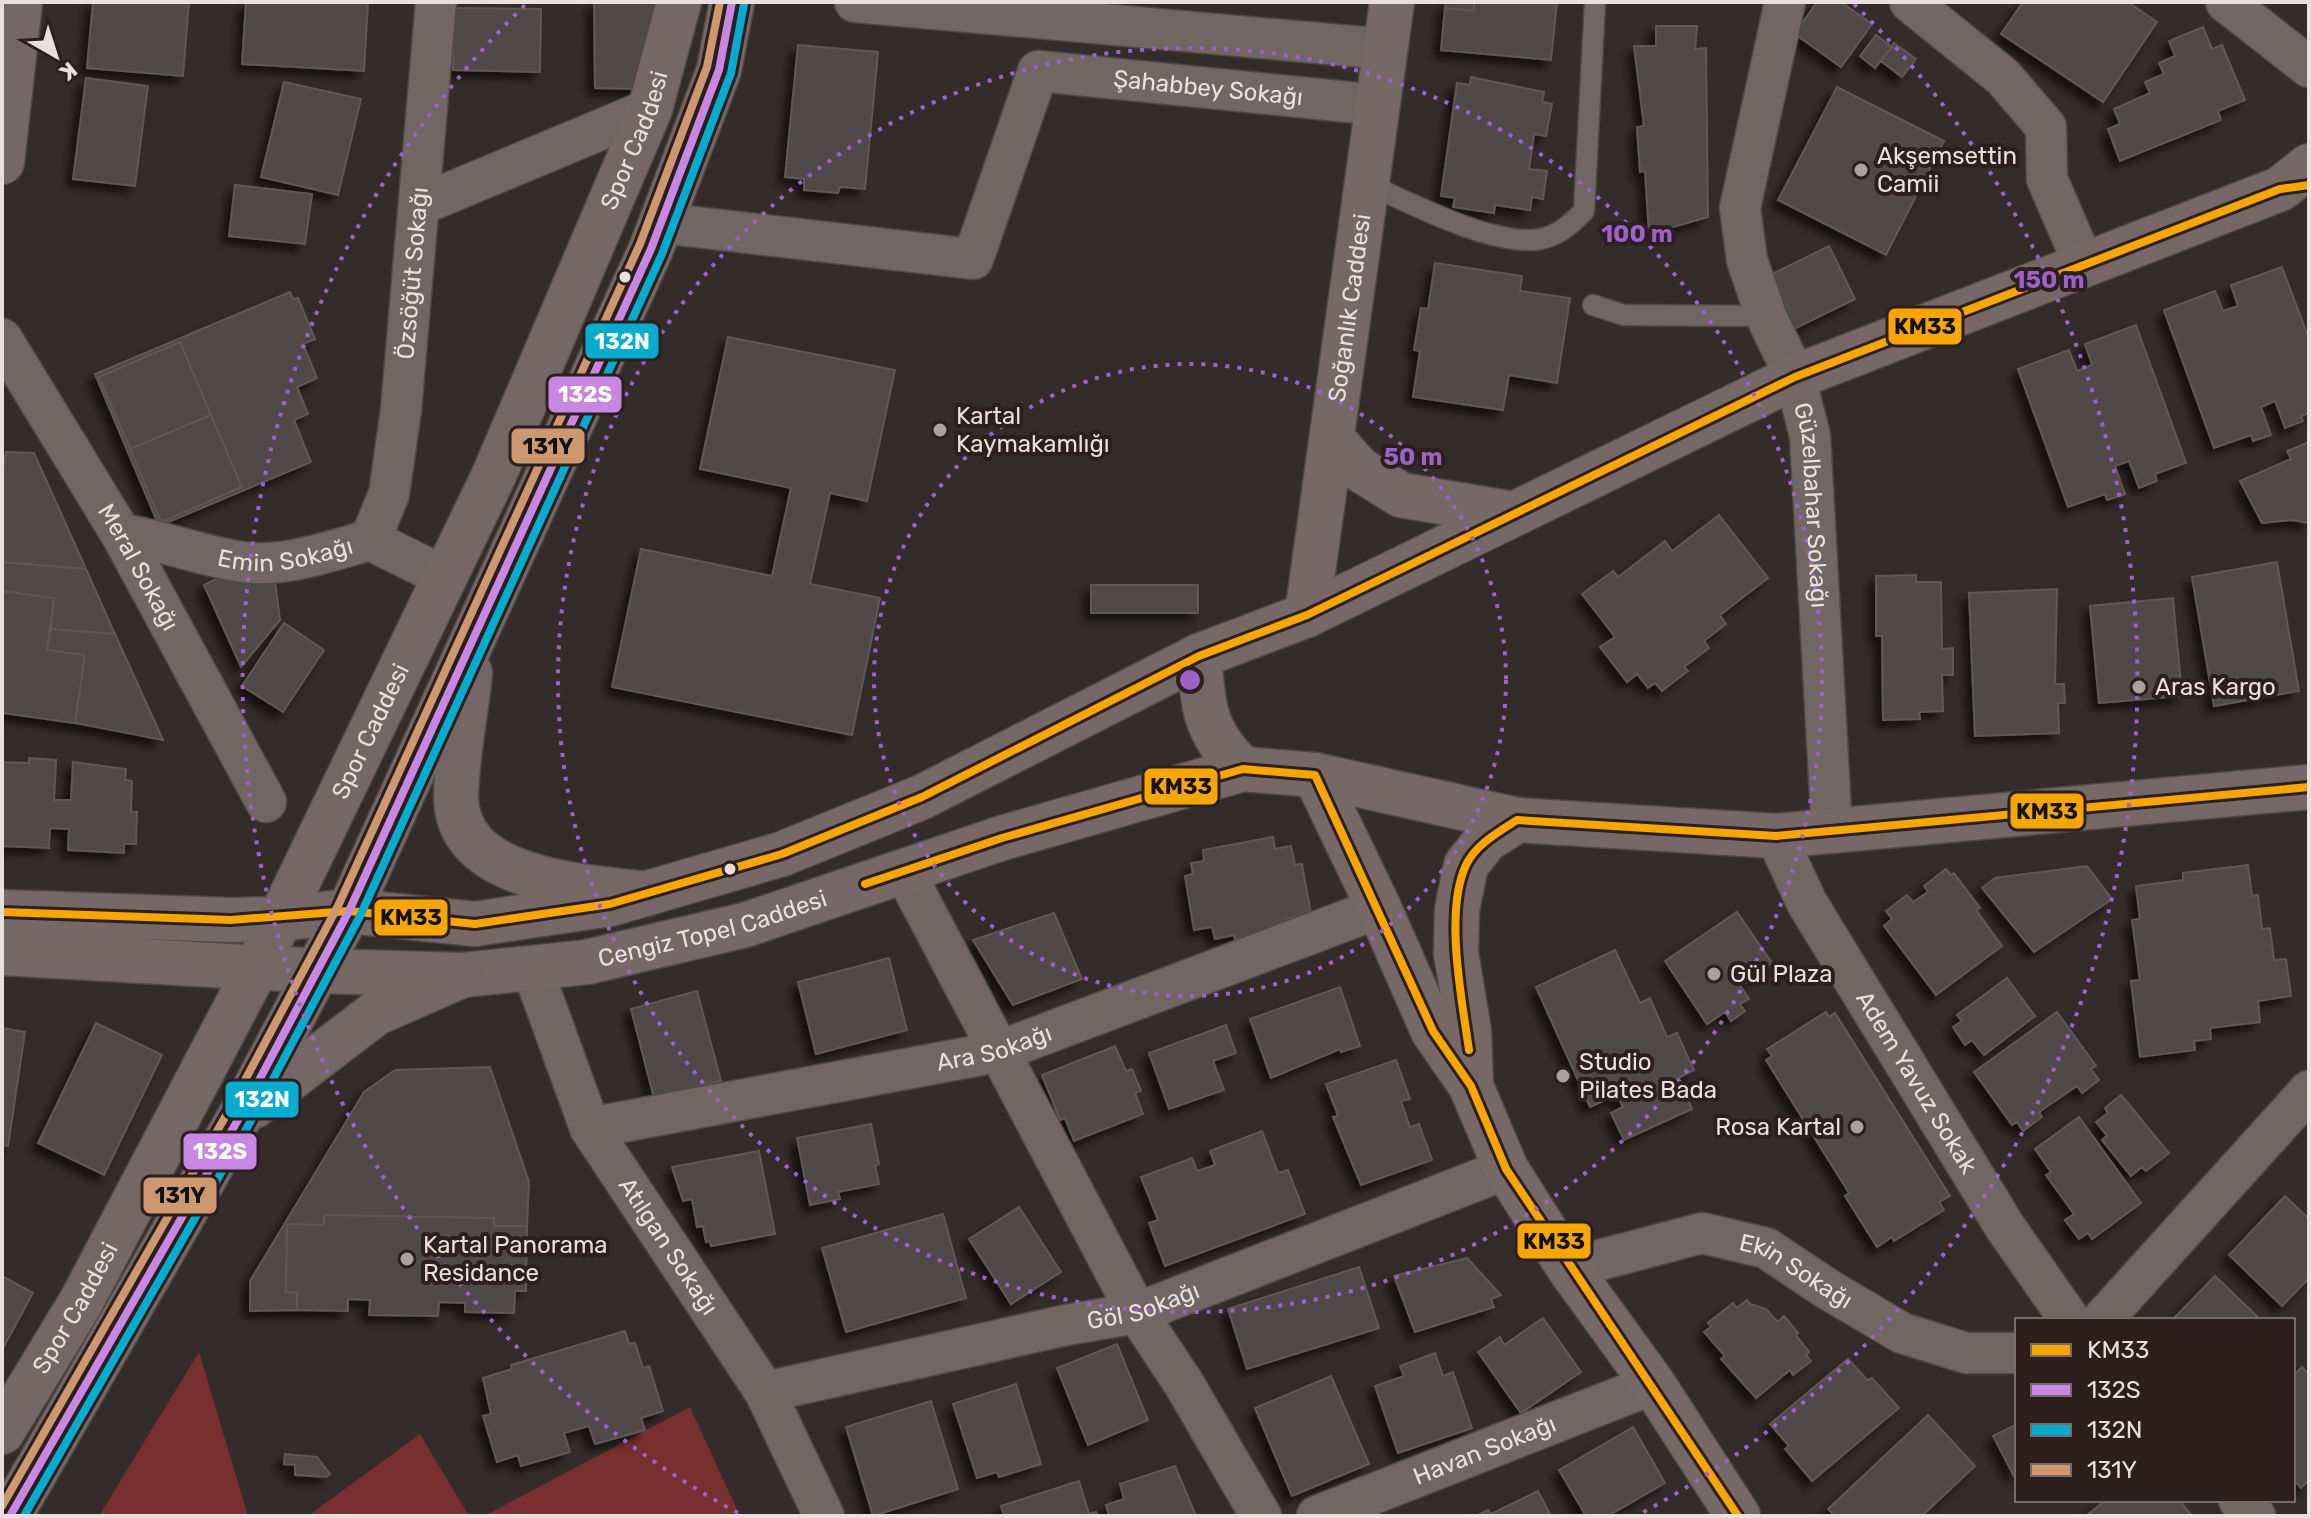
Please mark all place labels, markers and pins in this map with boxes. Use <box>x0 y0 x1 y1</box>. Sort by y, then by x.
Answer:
place label: Akşemsettin Camii <box>1877 142 2017 198</box>
marker: Akşemsettin Camii <box>1852 161 1870 179</box>
unlabelled marker <box>617 269 633 285</box>
place label: Kartal Kaymakamlığı <box>956 402 1110 458</box>
marker: Kartal Kaymakamlığı <box>931 421 949 439</box>
centre of rings <box>1176 666 1204 694</box>
place label: Aras Kargo <box>2155 673 2276 701</box>
marker: Aras Kargo <box>2130 678 2148 696</box>
unlabelled marker <box>722 861 738 877</box>
place label: Gül Plaza <box>1730 960 1832 988</box>
marker: Gül Plaza <box>1705 965 1723 983</box>
place label: Studio Pilates Bada <box>1579 1048 1717 1104</box>
marker: Studio Pilates Bada <box>1554 1067 1572 1085</box>
place label: Rosa Kartal <box>1715 1113 1841 1141</box>
marker: Rosa Kartal <box>1848 1118 1866 1136</box>
place label: Kartal Panorama Residance <box>423 1231 607 1287</box>
marker: Kartal Panorama Residance <box>398 1250 416 1268</box>

